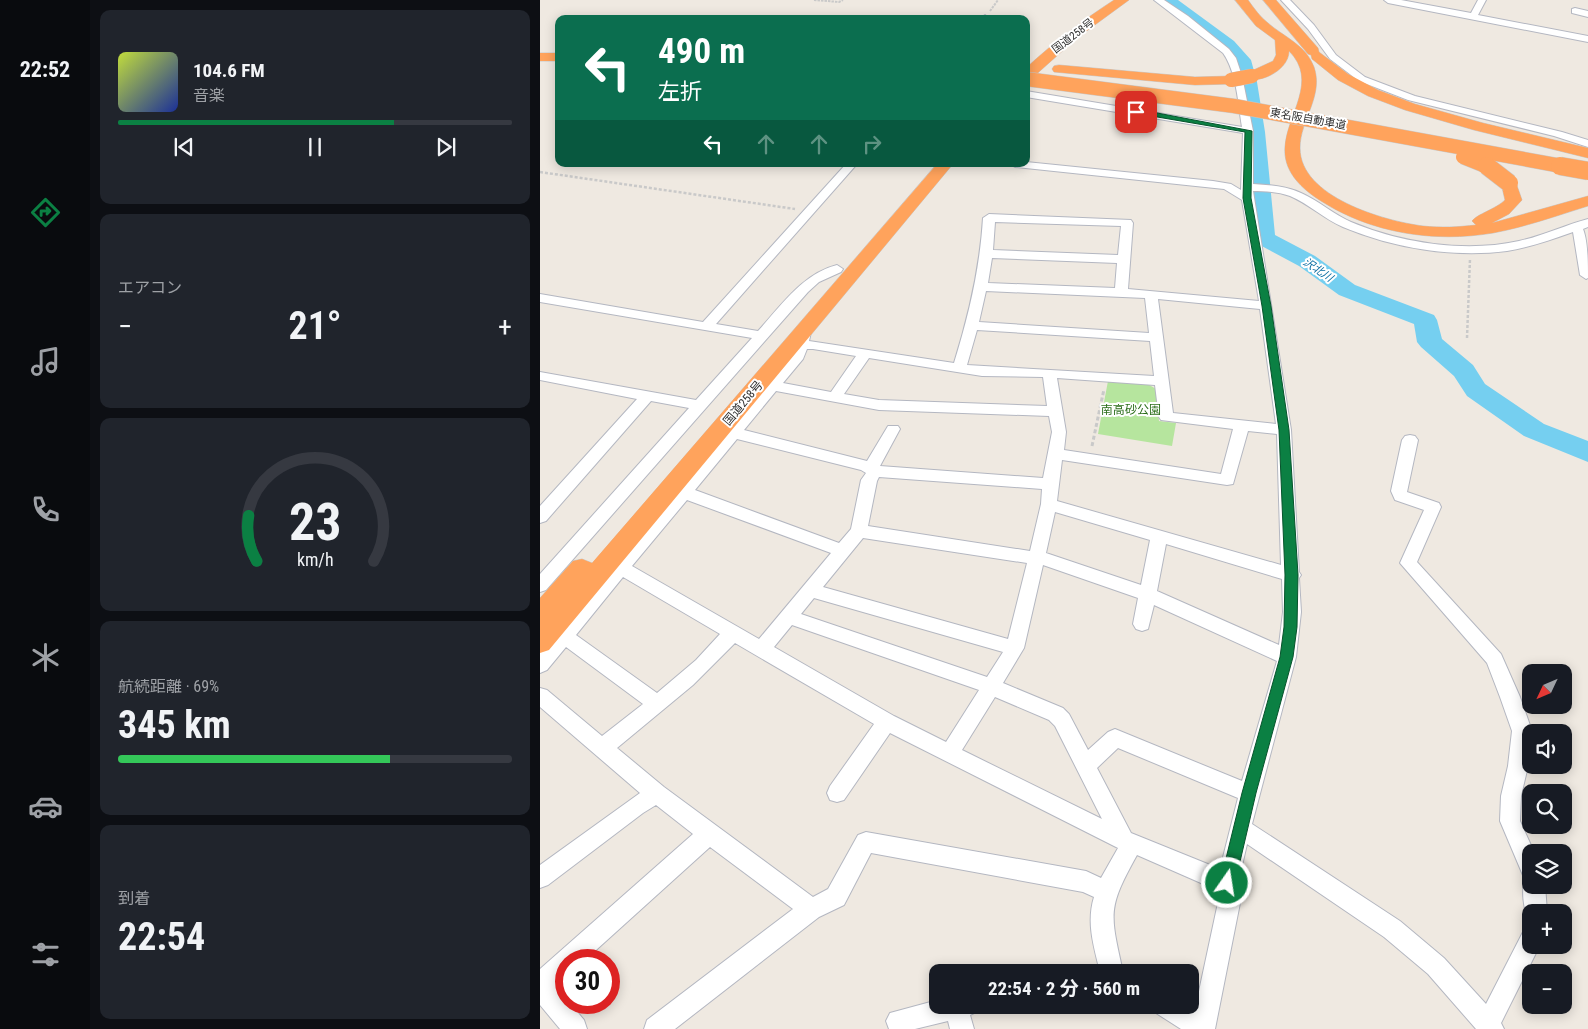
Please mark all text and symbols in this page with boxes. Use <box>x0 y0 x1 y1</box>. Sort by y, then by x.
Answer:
street label: 国道258号 <box>1049 16 1097 56</box>
text: 490 m <box>658 31 745 72</box>
icon: left <box>575 35 640 100</box>
text: 22:52 <box>20 57 70 82</box>
text: 104.6 FM <box>193 59 265 82</box>
text: 左折 <box>658 79 702 104</box>
text: 音楽 <box>193 86 225 105</box>
pin <box>1115 91 1157 133</box>
icon: arrive <box>1122 98 1150 126</box>
street label: 東名阪自動車道 <box>1269 106 1347 132</box>
icon: left <box>699 130 727 158</box>
icon: ahead <box>752 130 780 158</box>
icon: ahead <box>805 130 833 158</box>
icon: right <box>858 130 886 158</box>
icon: previous <box>170 133 198 161</box>
icon: pause <box>301 133 329 161</box>
icon: next <box>432 133 460 161</box>
icon: directions <box>28 195 63 230</box>
water label: 沢北川 <box>1301 255 1336 285</box>
text: エアコン <box>118 278 182 297</box>
text: 21° <box>288 304 342 348</box>
text: − <box>118 310 132 343</box>
text: + <box>498 310 512 343</box>
icon: music <box>28 344 63 379</box>
street label: 国道258号 <box>720 378 766 428</box>
park label: 南高砂公園 <box>1101 403 1161 417</box>
icon: phone <box>28 492 63 527</box>
text: 23 <box>289 492 341 553</box>
text: km/h <box>297 549 333 570</box>
icon: climate <box>28 640 63 675</box>
north arrow <box>1522 664 1572 714</box>
map controls <box>1522 664 1572 1014</box>
text: 航続距離 · 69% <box>118 677 219 696</box>
text: 345 km <box>118 703 231 747</box>
button: sound <box>1522 724 1572 774</box>
button: search <box>1522 784 1572 834</box>
icon: car <box>28 789 63 824</box>
button: layers <box>1522 844 1572 894</box>
position arrow <box>1200 856 1252 908</box>
text: 到着 <box>118 889 150 908</box>
button: + <box>1522 904 1572 954</box>
text: 22:54 <box>118 915 205 959</box>
icon: filters <box>28 937 63 972</box>
speed limit sign: 30 <box>555 949 620 1014</box>
button: − <box>1522 964 1572 1014</box>
text: 22:54 · 2 分 · 560 m <box>988 977 1140 1000</box>

